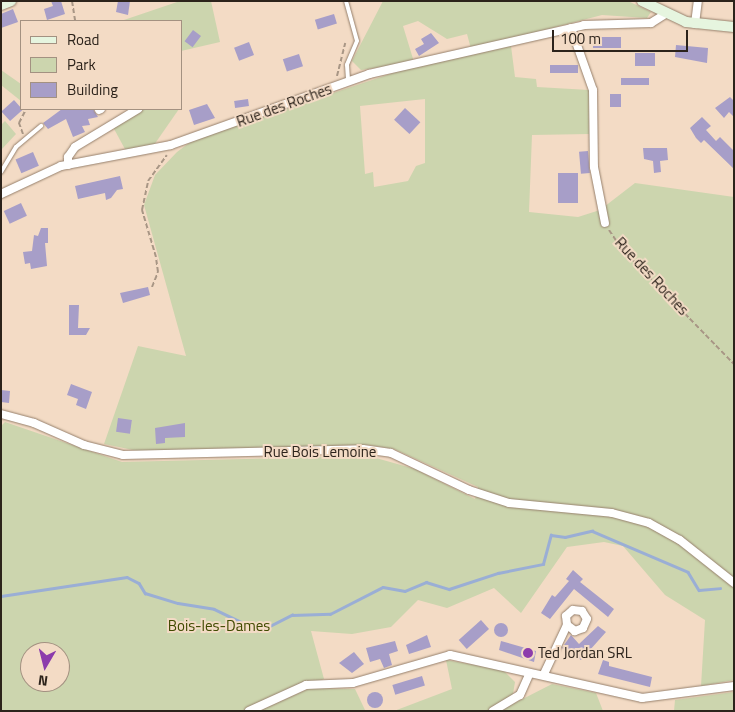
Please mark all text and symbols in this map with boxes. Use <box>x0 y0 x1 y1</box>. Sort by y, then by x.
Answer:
legend <box>20 20 182 110</box>
scale bar <box>555 20 691 52</box>
text: 100 m <box>560 27 601 50</box>
text: Road <box>67 28 99 51</box>
text: Park <box>67 53 96 76</box>
text: Building <box>67 78 118 101</box>
street label: Rue des Roches <box>234 79 334 131</box>
street label: Rue des Roches <box>611 233 693 319</box>
street label: Rue Bois Lemoine <box>264 443 376 461</box>
park label: Bois-les-Dames <box>168 617 270 635</box>
north arrow <box>20 642 70 692</box>
place label: Ted Jordan SRL <box>538 644 632 662</box>
marker: Ted Jordan SRL <box>522 647 534 659</box>
text: N <box>37 670 49 692</box>

